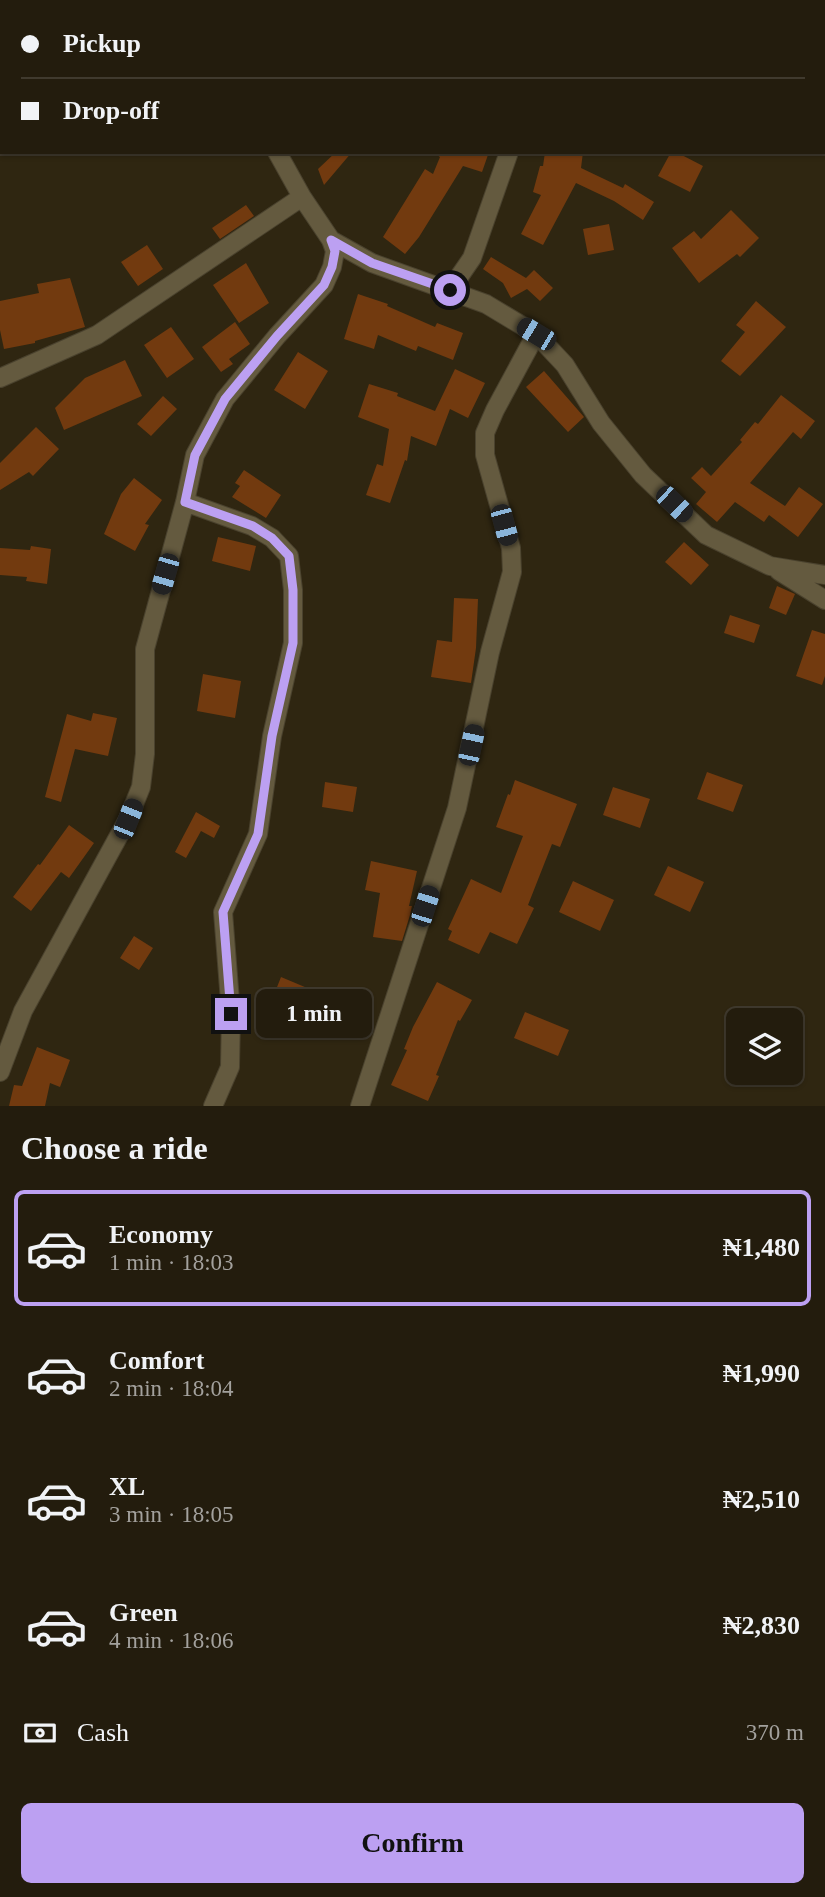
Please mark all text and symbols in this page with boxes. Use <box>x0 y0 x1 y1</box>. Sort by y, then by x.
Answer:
text: Pickup <box>63 29 141 58</box>
text: Drop-off <box>63 96 159 125</box>
route start <box>434 274 466 306</box>
car <box>513 314 560 354</box>
car <box>652 482 697 526</box>
car <box>489 502 520 548</box>
car <box>150 551 181 597</box>
car <box>457 722 486 768</box>
car <box>111 796 146 842</box>
car <box>409 883 442 929</box>
callout: 1 min <box>256 990 371 1038</box>
route end <box>215 998 247 1030</box>
text: 1 min <box>286 1001 342 1026</box>
map controls <box>726 1008 803 1085</box>
button: layers <box>726 1008 803 1085</box>
text: Choose a ride <box>21 1130 208 1166</box>
icon: car <box>25 1217 88 1280</box>
text: Economy <box>109 1220 213 1249</box>
text: ₦1,480 <box>723 1233 800 1262</box>
text: 1 min · 18:03 <box>109 1250 234 1275</box>
icon: car <box>25 1343 88 1406</box>
text: Comfort <box>109 1346 204 1375</box>
text: ₦1,990 <box>723 1359 800 1388</box>
text: 2 min · 18:04 <box>109 1376 234 1401</box>
icon: car <box>25 1469 88 1532</box>
text: XL <box>109 1472 145 1501</box>
text: ₦2,510 <box>723 1485 800 1514</box>
text: 3 min · 18:05 <box>109 1502 234 1527</box>
icon: car <box>25 1595 88 1658</box>
text: Green <box>109 1598 178 1627</box>
text: ₦2,830 <box>723 1611 800 1640</box>
text: 4 min · 18:06 <box>109 1628 234 1653</box>
icon: cash <box>21 1714 59 1752</box>
text: Cash <box>77 1718 129 1747</box>
text: 370 m <box>746 1720 804 1745</box>
button: Confirm <box>21 1803 804 1883</box>

